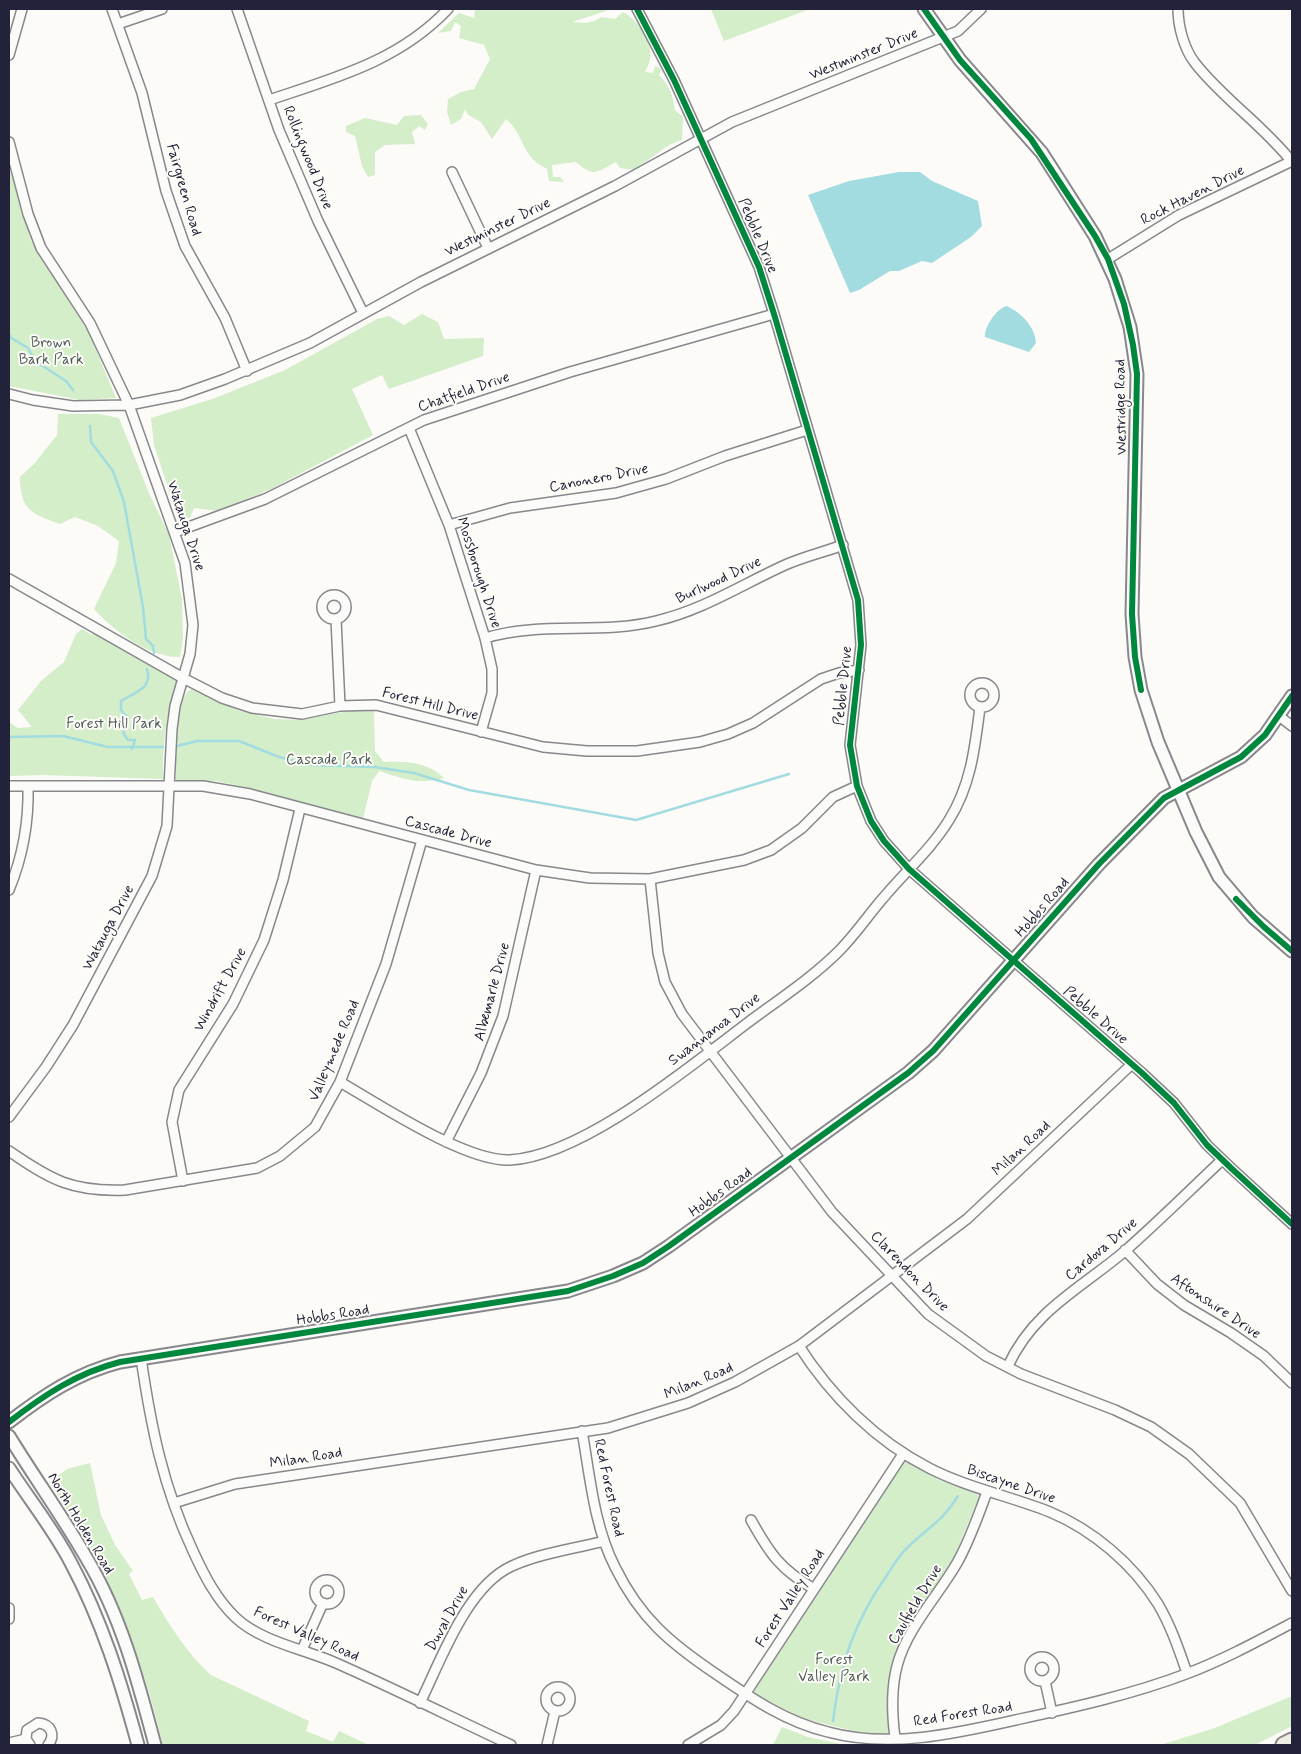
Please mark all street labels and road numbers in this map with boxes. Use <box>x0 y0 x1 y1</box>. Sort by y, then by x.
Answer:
street label: Westminster Drive <box>807 25 921 85</box>
street label: Rollingwood Drive <box>278 104 336 212</box>
street label: Fairgreen Road <box>161 142 205 238</box>
street label: Rock Haven Drive <box>1138 162 1248 230</box>
street label: Westminster Drive <box>442 195 554 261</box>
street label: Pebble Drive <box>733 196 781 276</box>
street label: Westridge Road <box>1112 359 1132 455</box>
street label: Chatfield Drive <box>416 369 512 417</box>
street label: Canonero Drive <box>548 461 650 497</box>
street label: Watauga Drive <box>162 478 208 574</box>
street label: Mossborough Drive <box>452 515 504 631</box>
street label: Burlwood Drive <box>673 553 765 609</box>
street label: Pebble Drive <box>831 645 857 727</box>
street label: Forest Hill Drive <box>380 684 480 726</box>
street label: Cascade Drive <box>403 813 493 853</box>
street label: Hobbs Road <box>1012 874 1074 942</box>
street label: Watauga Drive <box>79 882 139 974</box>
street label: Albemarle Drive <box>471 941 515 1043</box>
street label: Windrift Drive <box>191 945 251 1035</box>
street label: Pebble Drive <box>1059 983 1131 1049</box>
street label: Swannanoa Drive <box>665 990 765 1070</box>
street label: Valleymede Road <box>306 998 364 1104</box>
street label: Milan Road <box>989 1117 1055 1181</box>
street label: Hobbs Road <box>686 1164 756 1222</box>
street label: Cardova Drive <box>1062 1215 1142 1285</box>
street label: Clarendon Drive <box>866 1228 952 1316</box>
street label: Aftonshire Drive <box>1166 1270 1264 1344</box>
street label: Hobbs Road <box>295 1301 371 1331</box>
street label: Milan Road <box>662 1359 736 1405</box>
street label: Red Forest Road <box>589 1437 627 1539</box>
street label: Milan Road <box>268 1444 344 1474</box>
street label: Biscayne Drive <box>964 1461 1058 1509</box>
street label: North Holden Road <box>43 1470 117 1578</box>
street label: Forest Valley Road <box>753 1546 829 1652</box>
street label: Caulfield Drive <box>885 1562 947 1648</box>
street label: Duval Drive <box>423 1583 473 1655</box>
street label: Forest Valley Road <box>250 1604 362 1666</box>
street label: Red Forest Road <box>912 1698 1014 1732</box>

